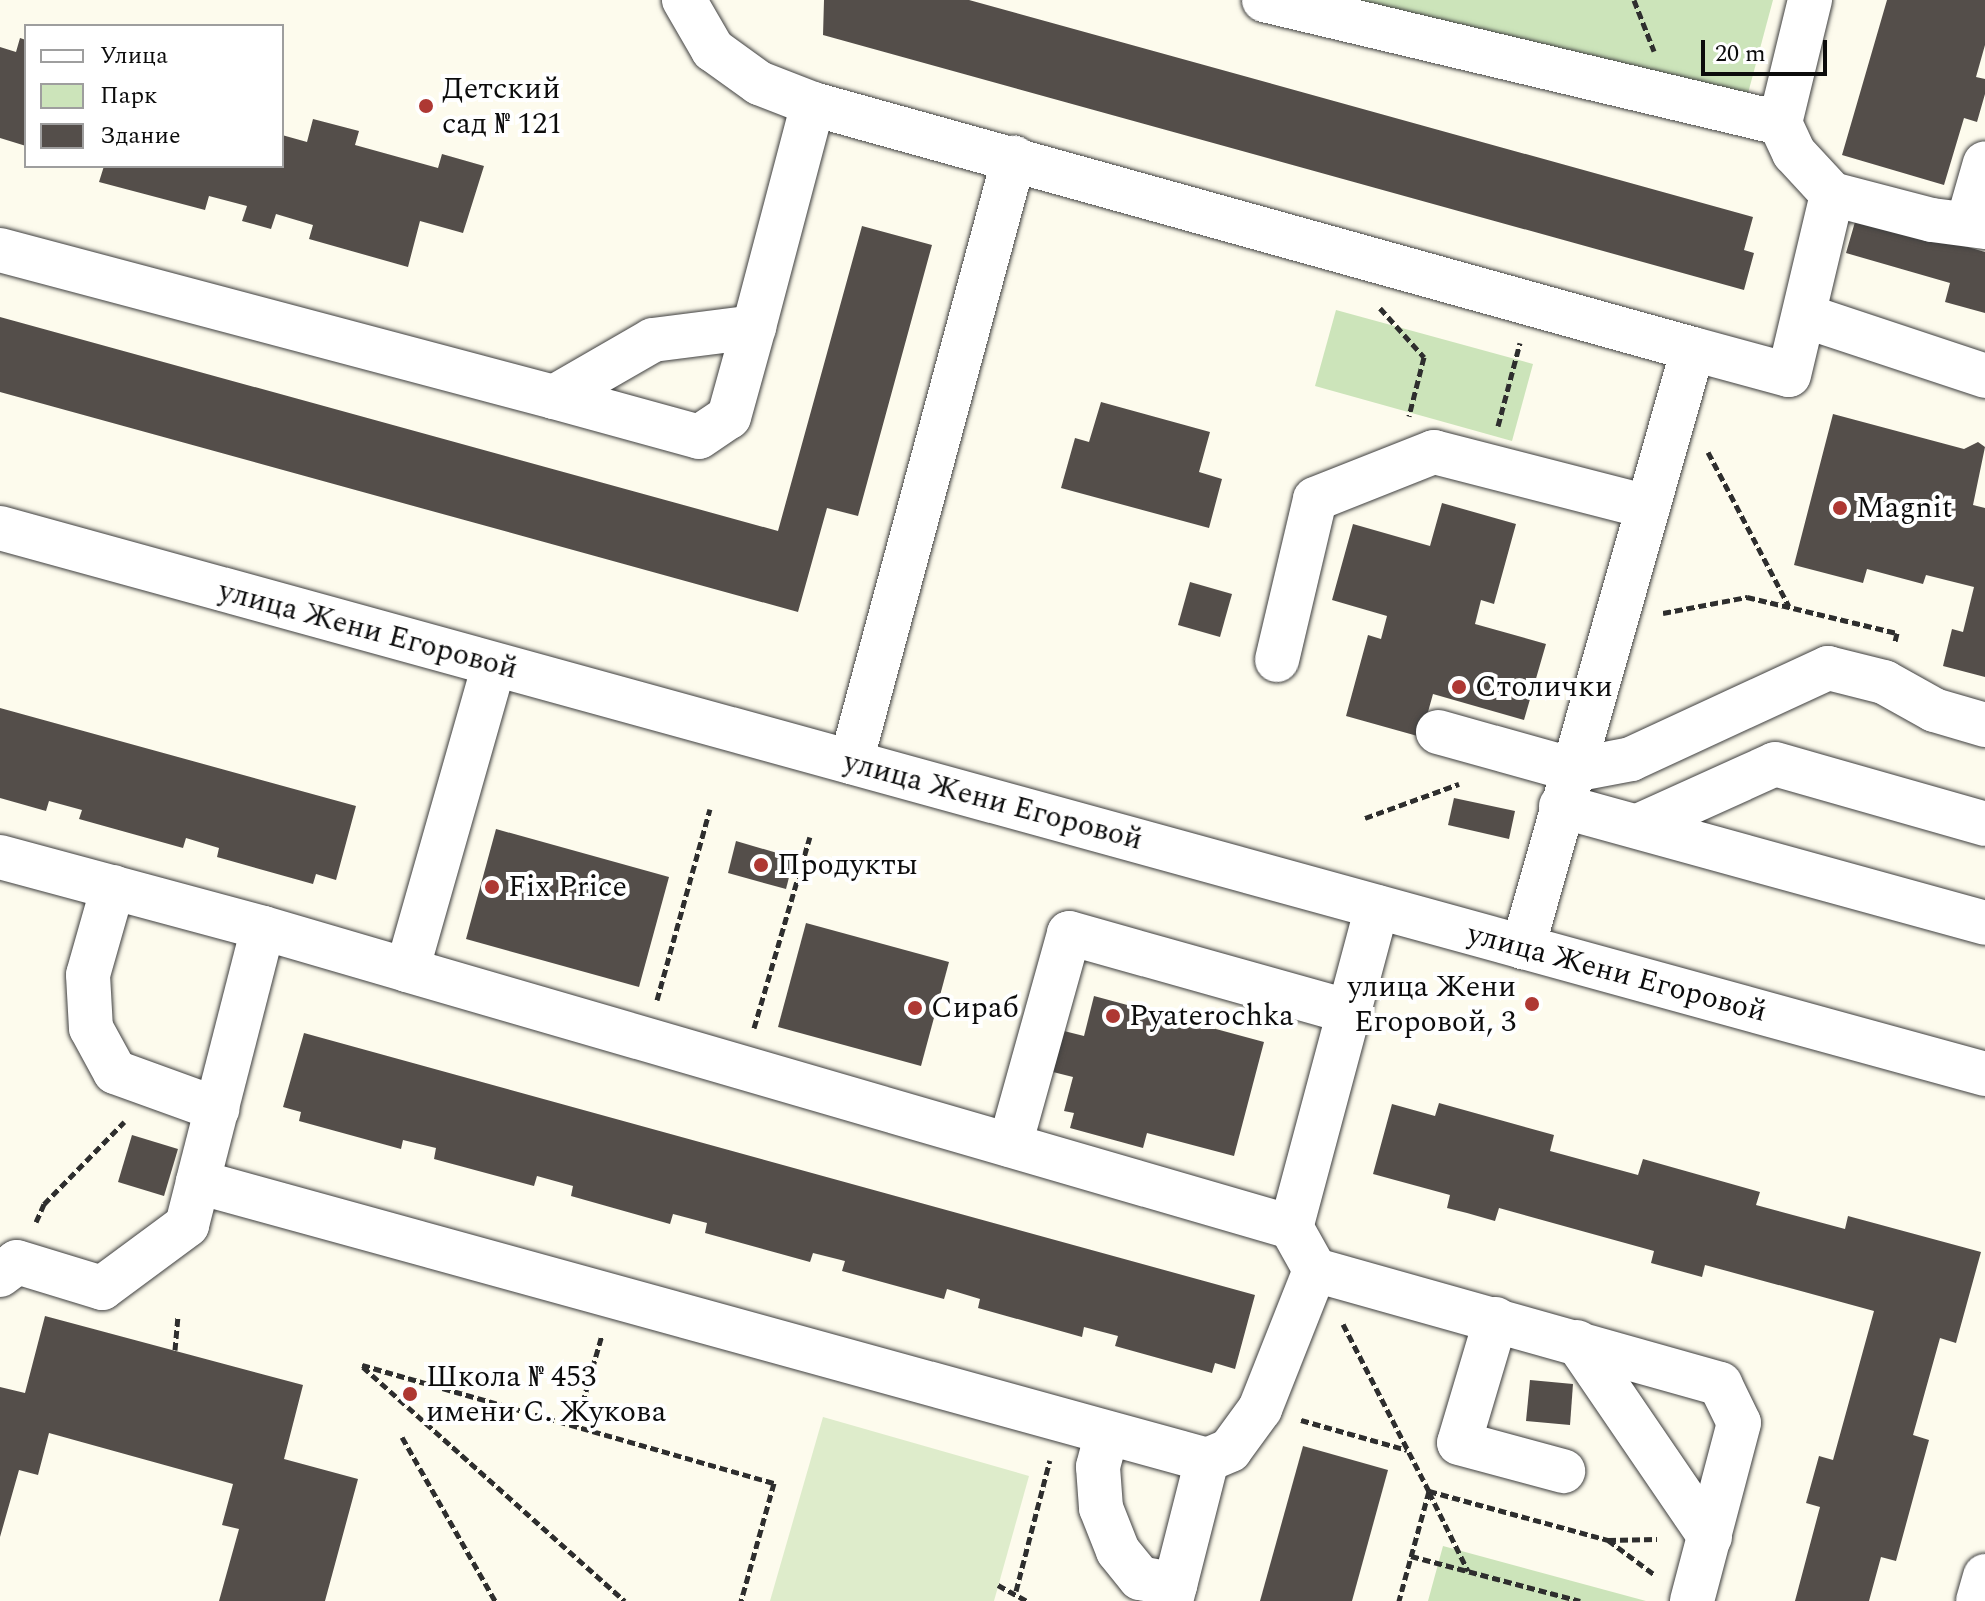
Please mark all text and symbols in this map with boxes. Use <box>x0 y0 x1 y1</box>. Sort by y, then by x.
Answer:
legend <box>24 24 284 168</box>
scale bar <box>1705 24 1831 74</box>
text: 20 m <box>1715 36 1766 72</box>
text: Улица <box>100 38 168 74</box>
place label: Детский сад № 121 <box>442 71 562 142</box>
text: Парк <box>100 78 157 114</box>
marker: Детский сад № 121 <box>417 97 435 115</box>
text: Здание <box>100 118 181 154</box>
place label: Magnit <box>1856 490 1953 526</box>
marker: Magnit <box>1831 499 1849 517</box>
street label: улица Жени Егоровой <box>215 573 521 687</box>
place label: Столички <box>1475 669 1613 705</box>
marker: Столички <box>1450 678 1468 696</box>
street label: улица Жени Егоровой <box>840 744 1146 858</box>
place label: Продукты <box>777 847 918 883</box>
marker: Продукты <box>752 856 770 874</box>
place label: Fix Price <box>508 869 627 905</box>
marker: Fix Price <box>483 878 501 896</box>
street label: улица Жени Егоровой <box>1464 916 1770 1030</box>
place label: улица Жени Егоровой, 3 <box>1348 969 1516 1040</box>
place label: Сираб <box>931 990 1019 1026</box>
marker: улица Жени Егоровой, 3 <box>1523 995 1541 1013</box>
place label: Pyaterochka <box>1129 998 1294 1034</box>
marker: Сираб <box>906 999 924 1017</box>
marker: Pyaterochka <box>1104 1007 1122 1025</box>
place label: Школа № 453 имени С. Жукова <box>426 1359 667 1430</box>
marker: Школа № 453 имени С. Жукова <box>401 1385 419 1403</box>

